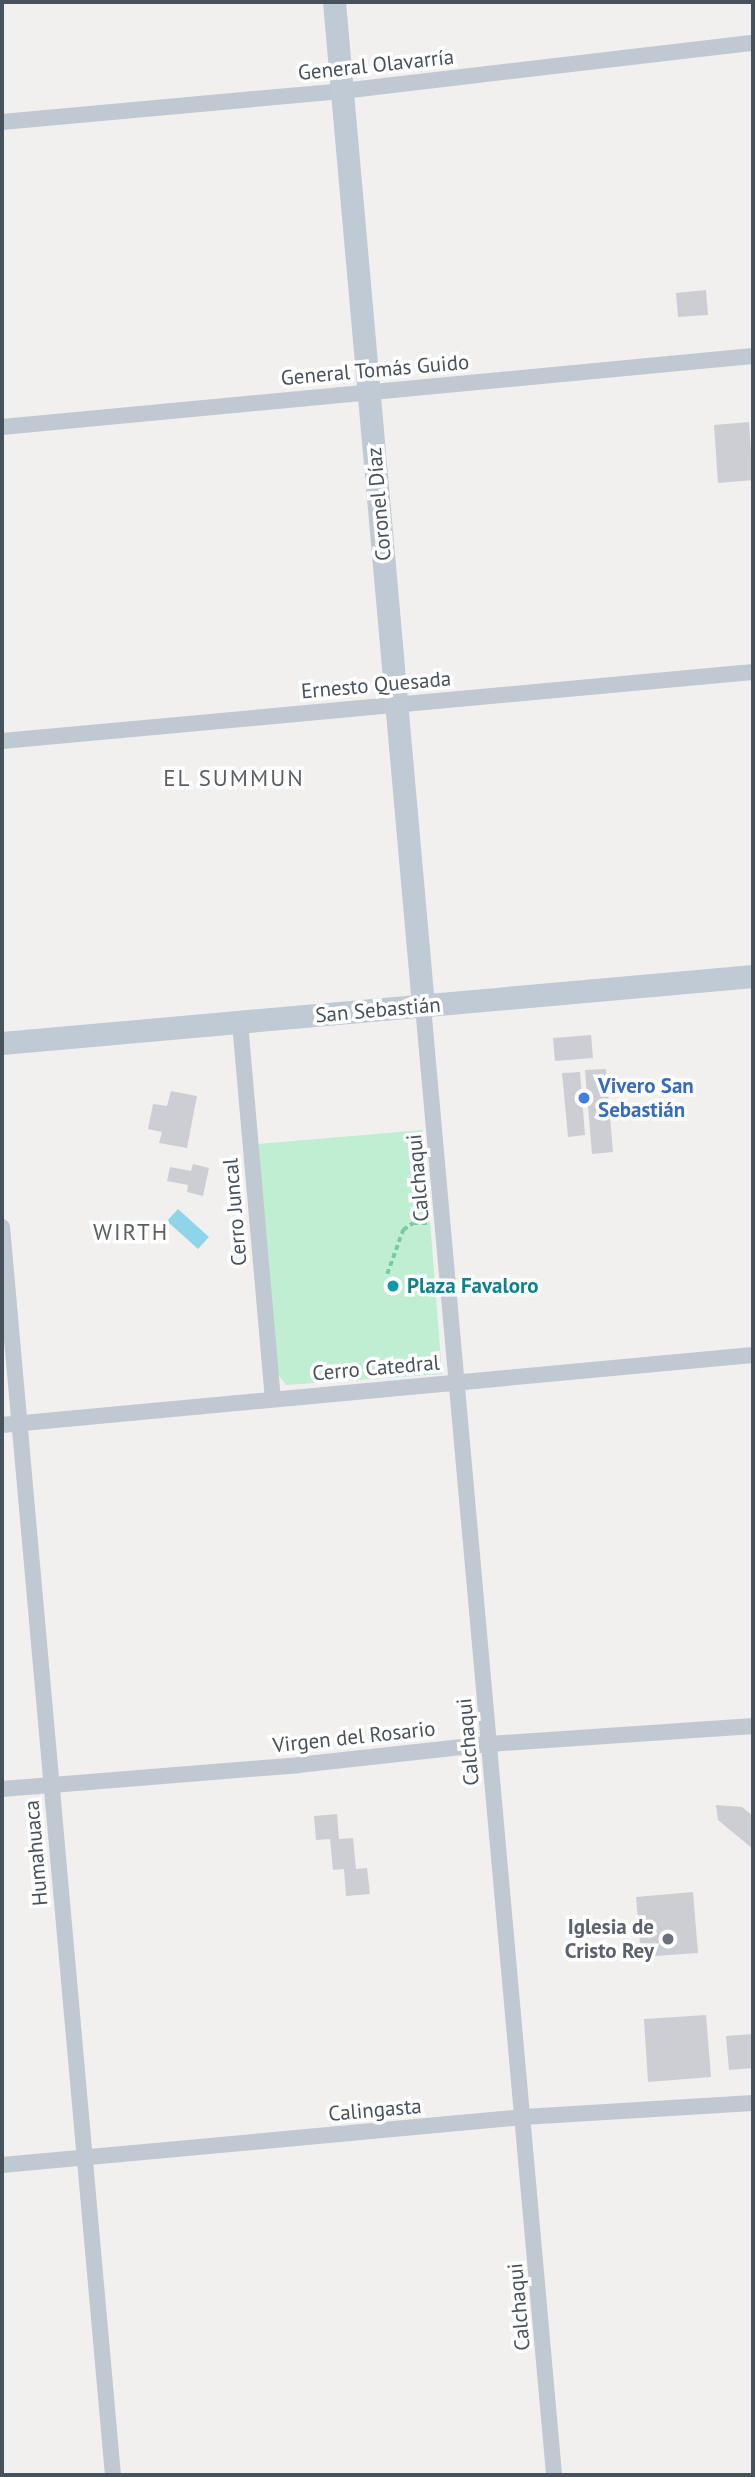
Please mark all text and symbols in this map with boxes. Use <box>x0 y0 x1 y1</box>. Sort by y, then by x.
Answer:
street label: General Olavarría <box>297 44 455 86</box>
street label: General Tomás Guido <box>280 349 470 391</box>
street label: Coronel Díaz <box>361 446 397 562</box>
street label: Ernesto Quesada <box>300 666 452 704</box>
district label: EL SUMMUN <box>164 764 304 792</box>
street label: San Sebastián <box>314 992 442 1028</box>
place label: Vivero San Sebastián <box>598 1073 694 1123</box>
marker: Vivero San Sebastián <box>576 1090 592 1106</box>
street label: Calchaqui <box>402 1133 434 1223</box>
street label: Cerro Juncal <box>218 1157 252 1267</box>
district label: WIRTH <box>94 1218 168 1246</box>
place label: Plaza Favaloro <box>407 1273 539 1299</box>
marker: Plaza Favaloro <box>385 1278 401 1294</box>
street label: Cerro Catedral <box>311 1350 441 1386</box>
street label: Calchaqui <box>452 1697 484 1787</box>
street label: Virgen del Rosario <box>271 1716 437 1758</box>
street label: Humahuaca <box>19 1799 53 1907</box>
place label: Iglesia de Cristo Rey <box>565 1914 654 1964</box>
marker: Iglesia de Cristo Rey <box>660 1931 676 1947</box>
street label: Calingasta <box>327 2093 423 2127</box>
street label: Calchaqui <box>503 2262 535 2352</box>

